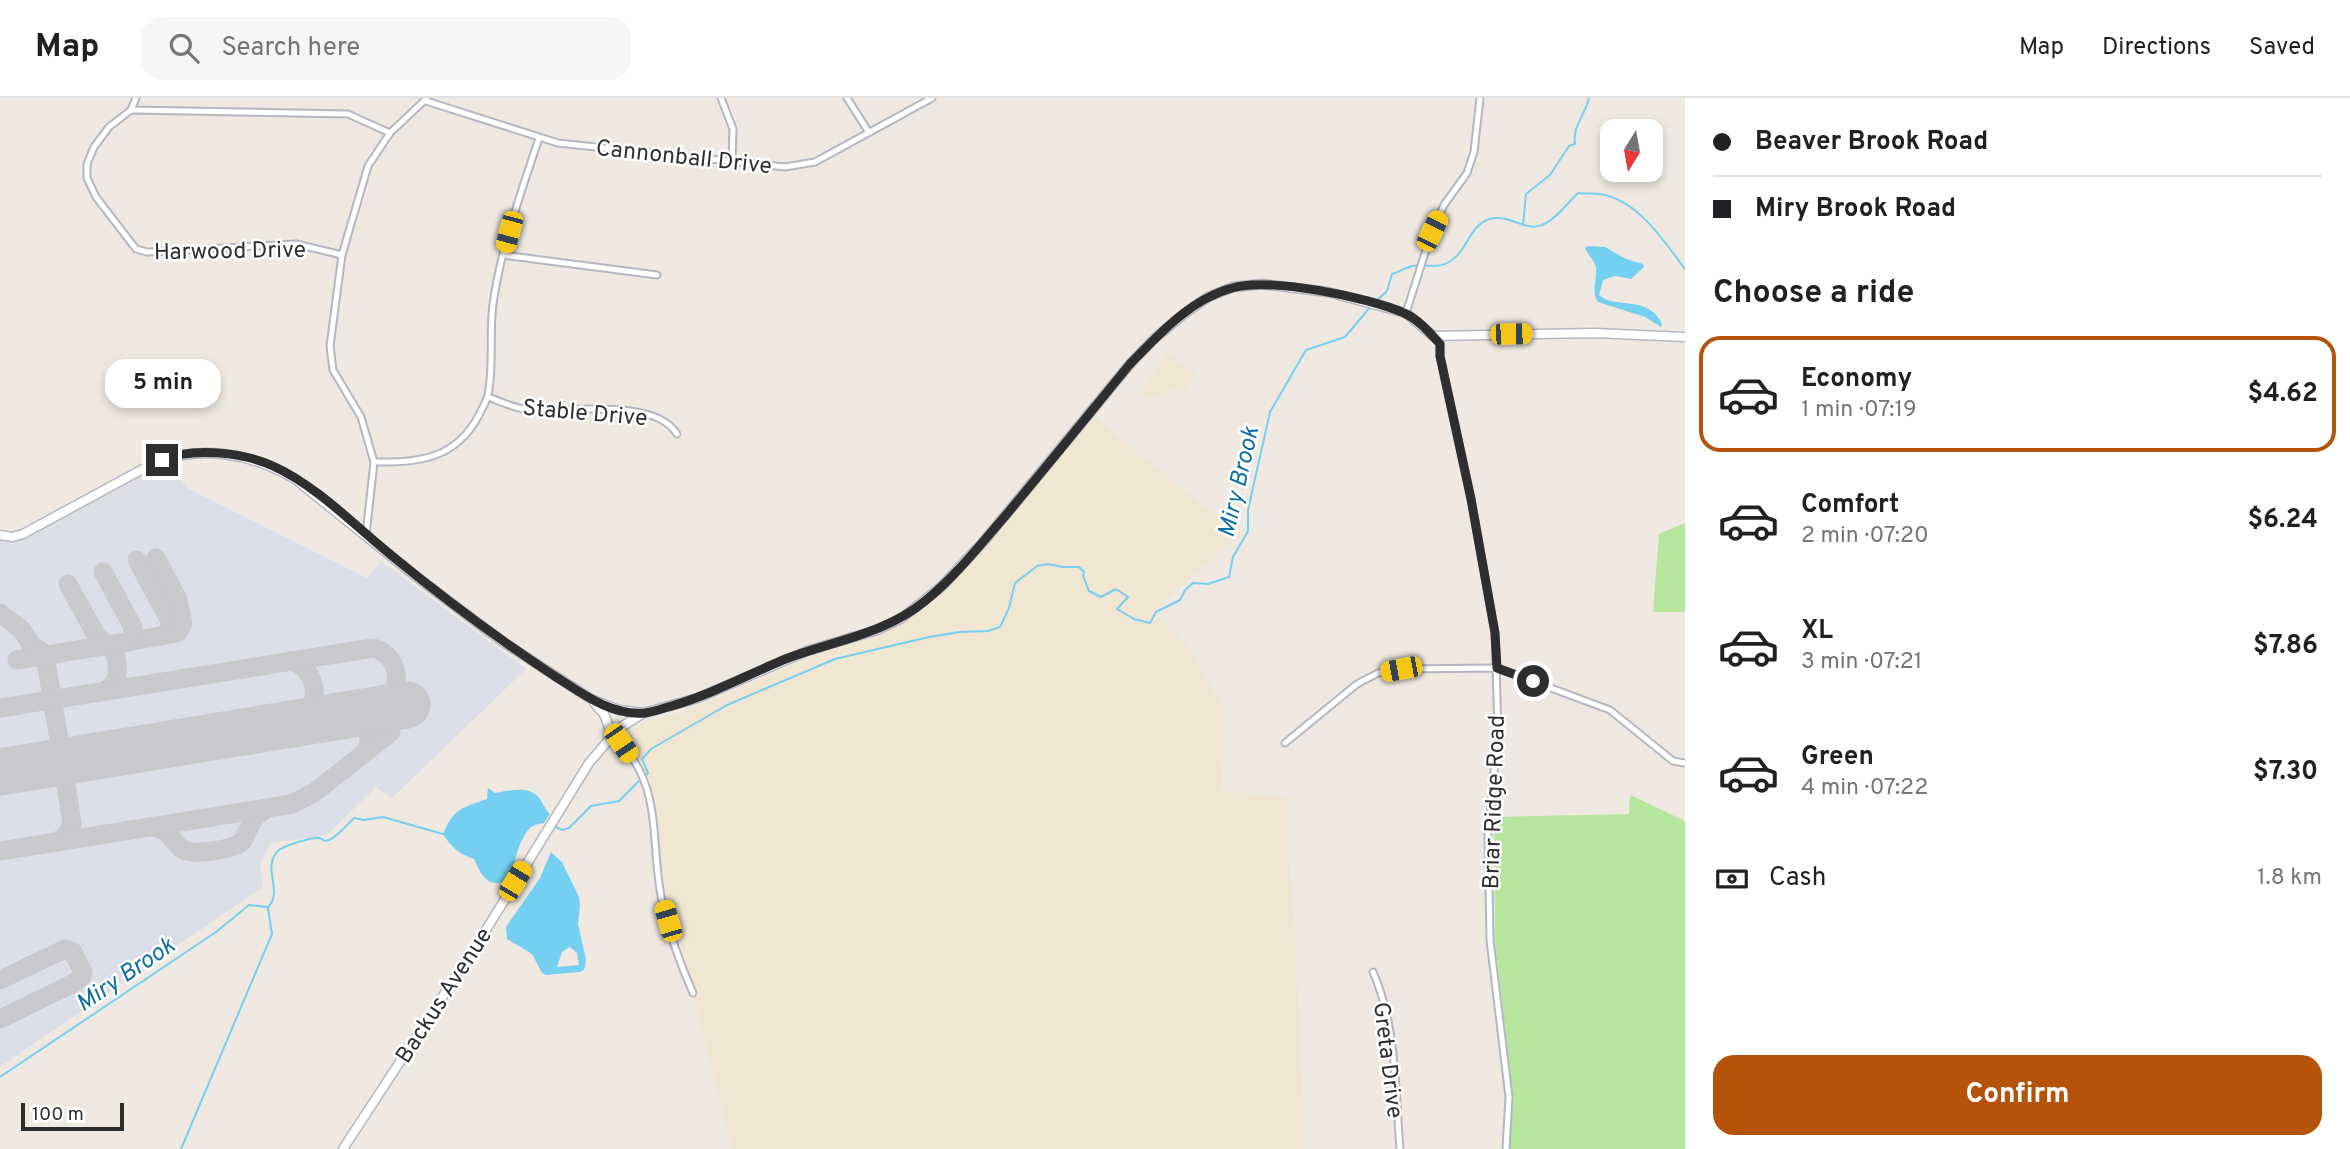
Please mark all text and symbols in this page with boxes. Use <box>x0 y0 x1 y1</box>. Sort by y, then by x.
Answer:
search box <box>141 17 631 80</box>
text: Map <box>35 27 99 69</box>
icon: search <box>165 29 203 67</box>
text: Search here <box>221 32 360 65</box>
text: Map <box>2019 33 2064 63</box>
text: Directions <box>2102 33 2211 63</box>
text: Saved <box>2249 33 2315 63</box>
north arrow <box>1600 119 1662 182</box>
map controls <box>1600 119 1663 182</box>
text: Beaver Brook Road <box>1755 126 1988 159</box>
street label: Cannonball Drive <box>594 135 773 182</box>
text: Miry Brook Road <box>1755 193 1956 226</box>
car <box>1414 208 1451 254</box>
car <box>494 209 525 255</box>
street label: Harwood Drive <box>154 237 306 268</box>
text: Choose a ride <box>1713 274 1914 314</box>
car <box>1490 323 1533 345</box>
callout: 5 min <box>104 358 220 408</box>
icon: car <box>1717 363 1780 426</box>
text: Economy <box>1801 363 1912 396</box>
text: 5 min <box>133 369 193 398</box>
text: $4.62 <box>2247 378 2318 411</box>
street label: Stable Drive <box>521 395 648 434</box>
text: 1 min · 07:19 <box>1801 396 1917 425</box>
water label: Miry Brook <box>1213 423 1267 541</box>
route end <box>146 444 178 476</box>
icon: car <box>1717 489 1780 552</box>
text: Comfort <box>1801 489 1899 522</box>
text: $6.24 <box>2247 504 2318 537</box>
text: 2 min · 07:20 <box>1801 522 1929 551</box>
icon: car <box>1717 615 1780 678</box>
text: XL <box>1801 615 1833 648</box>
text: $7.86 <box>2253 630 2318 663</box>
text: 3 min · 07:21 <box>1801 648 1922 677</box>
car <box>1379 655 1424 683</box>
route start <box>1517 665 1549 697</box>
street label: Briar Ridge Road <box>1478 714 1513 890</box>
car <box>601 720 642 766</box>
icon: car <box>1717 741 1780 804</box>
text: Green <box>1801 741 1874 774</box>
text: $7.30 <box>2253 756 2318 789</box>
text: 4 min · 07:22 <box>1801 774 1928 803</box>
car <box>496 858 535 904</box>
icon: cash <box>1713 860 1751 898</box>
text: Cash <box>1769 862 1826 895</box>
text: 1.8 km <box>2257 864 2322 893</box>
car <box>653 898 684 944</box>
street label: Backus Avenue <box>390 923 500 1070</box>
water label: Miry Brook <box>71 931 182 1020</box>
street label: Greta Drive <box>1365 1001 1408 1120</box>
button: Confirm <box>1713 1055 2322 1135</box>
scale bar <box>21 1100 124 1132</box>
text: 100 m <box>32 1103 84 1127</box>

